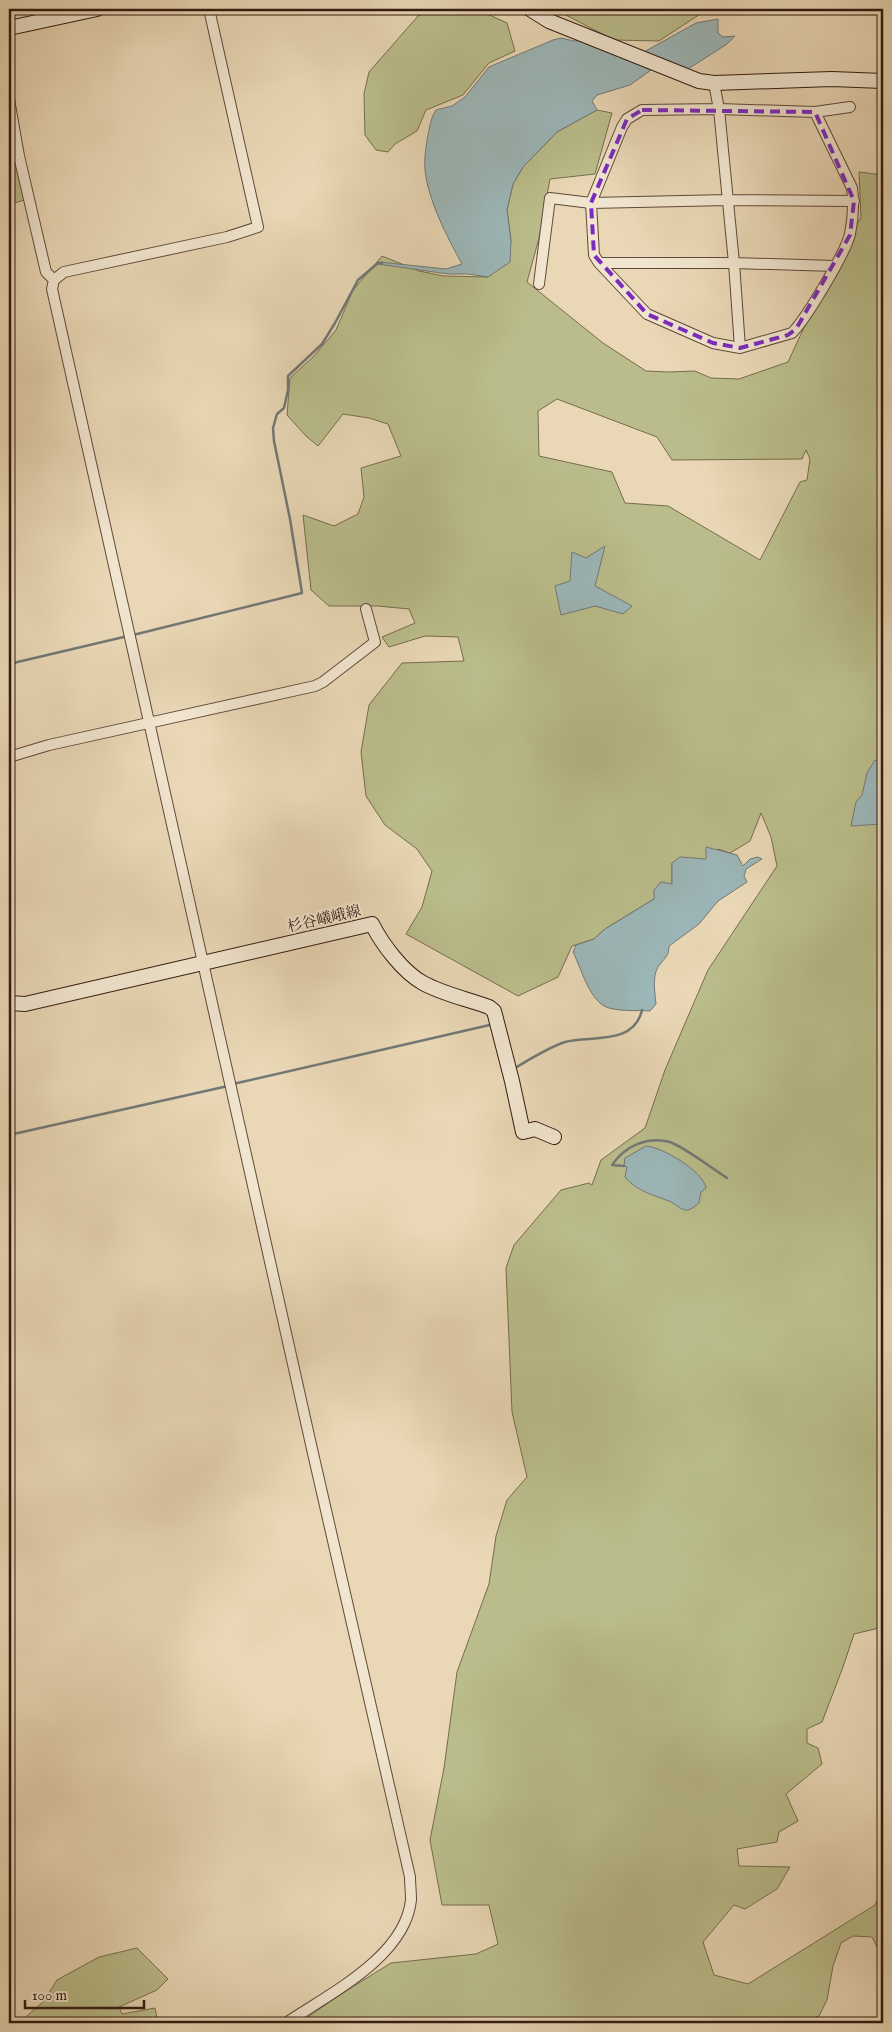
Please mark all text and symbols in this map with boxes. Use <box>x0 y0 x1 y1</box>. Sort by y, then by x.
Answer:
street label: 杉谷嶬峨線 <box>285 901 363 937</box>
scale bar <box>25 1977 144 2009</box>
text: 100 m <box>32 1986 68 2005</box>

